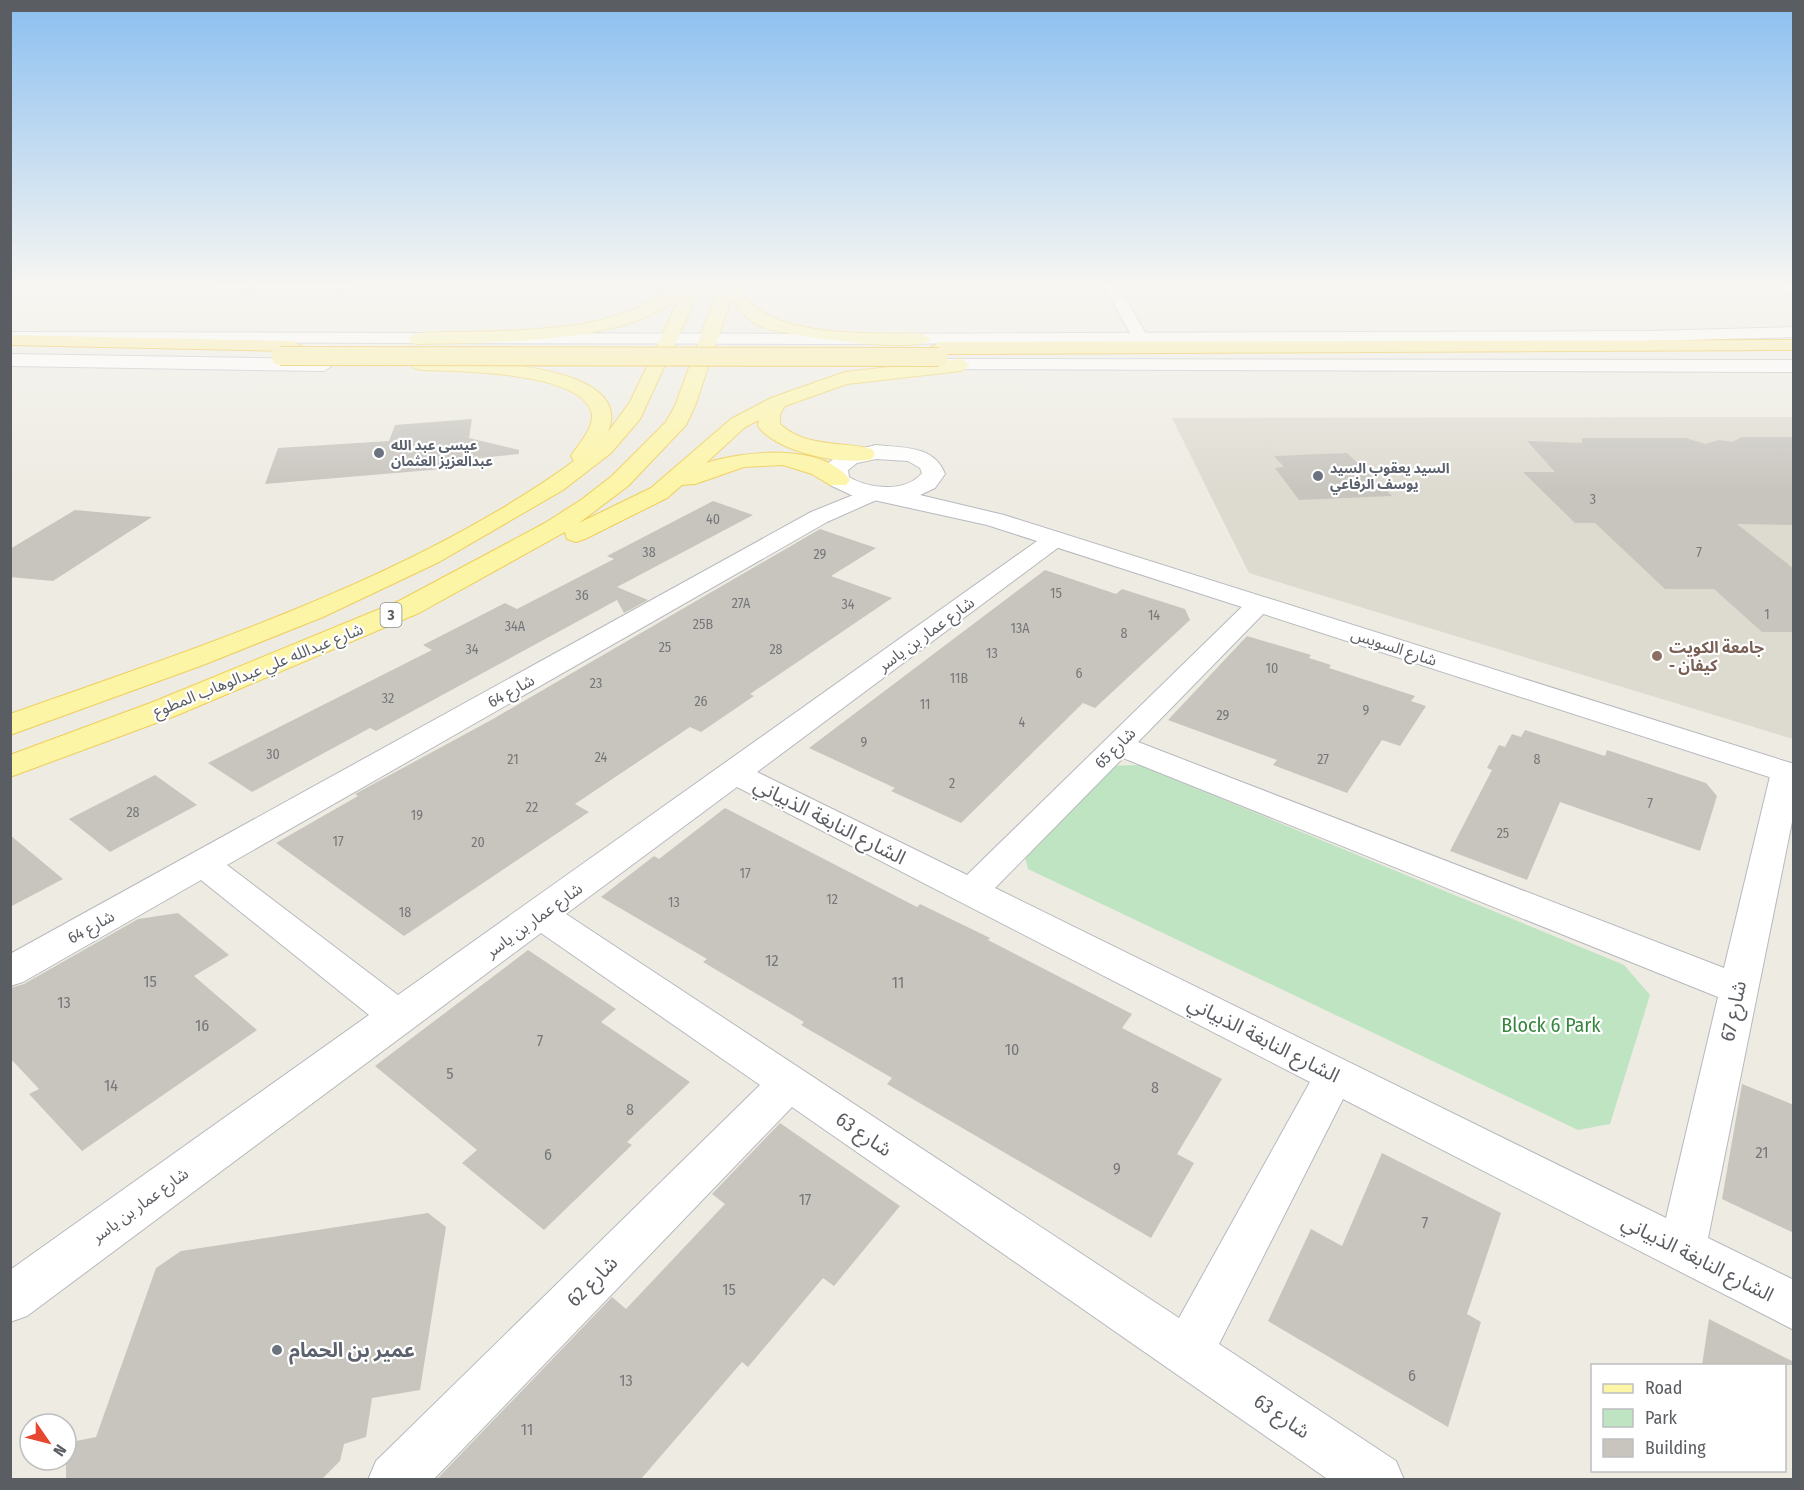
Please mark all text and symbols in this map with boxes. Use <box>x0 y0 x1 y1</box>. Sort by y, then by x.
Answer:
place label: عيسى عبد الله عبدالعزيز العثمان <box>391 437 493 470</box>
marker: عيسى عبد الله عبدالعزيز العثمان <box>372 446 386 460</box>
place label: السيد يعقوب السيد يوسف الرفاعي <box>1330 460 1450 495</box>
marker: السيد يعقوب السيد يوسف الرفاعي <box>1311 469 1325 483</box>
house number: 3 <box>1590 491 1596 508</box>
house number: 40 <box>706 511 720 528</box>
house number: 38 <box>642 544 656 561</box>
house number: 7 <box>1696 544 1702 561</box>
house number: 29 <box>814 546 827 563</box>
house number: 15 <box>1050 585 1062 602</box>
house number: 36 <box>575 587 589 604</box>
street label: شارع عمار بن ياسر <box>873 593 980 678</box>
house number: 27A <box>732 595 751 612</box>
house number: 34 <box>841 596 855 613</box>
road number: 3 <box>380 603 402 627</box>
house number: 1 <box>1764 606 1770 623</box>
house number: 14 <box>1148 607 1160 624</box>
house number: 25B <box>693 616 713 633</box>
house number: 34A <box>505 618 526 635</box>
street label: شارع عبدالله علي عبدالوهاب المطوع <box>150 619 367 724</box>
house number: 13A <box>1010 620 1030 637</box>
street label: شارع السويس <box>1348 624 1439 673</box>
house number: 8 <box>1121 625 1128 642</box>
place label: جامعة الكويت - كيفان <box>1669 638 1764 675</box>
house number: 25 <box>659 639 671 656</box>
house number: 34 <box>465 641 479 658</box>
house number: 28 <box>769 641 783 658</box>
house number: 13 <box>986 645 998 662</box>
marker: جامعة الكويت - كيفان <box>1650 649 1664 663</box>
house number: 10 <box>1266 660 1278 677</box>
house number: 6 <box>1076 665 1083 682</box>
street label: شارع 64 <box>484 670 539 714</box>
house number: 11B <box>950 670 969 687</box>
house number: 23 <box>590 675 602 692</box>
house number: 32 <box>382 690 394 707</box>
house number: 26 <box>694 693 708 710</box>
house number: 11 <box>920 696 930 713</box>
house number: 9 <box>1363 702 1370 719</box>
house number: 29 <box>1217 707 1230 724</box>
house number: 4 <box>1019 714 1026 731</box>
street label: شارع 65 <box>1091 724 1142 775</box>
house number: 9 <box>861 734 868 751</box>
house number: 30 <box>266 746 280 763</box>
house number: 24 <box>595 749 608 766</box>
house number: 21 <box>507 751 519 768</box>
house number: 27 <box>1317 751 1329 768</box>
house number: 8 <box>1534 751 1541 768</box>
street label: الشارع النابغة الذبياني <box>748 772 910 873</box>
house number: 2 <box>949 775 955 792</box>
house number: 7 <box>1647 795 1653 812</box>
house number: 22 <box>526 799 538 816</box>
house number: 28 <box>126 804 140 821</box>
house number: 19 <box>411 807 423 824</box>
house number: 25 <box>1497 825 1509 842</box>
house number: 17 <box>332 833 344 850</box>
house number: 20 <box>471 834 485 851</box>
house number: 17 <box>739 865 751 882</box>
street label: شارع عمار بن ياسر <box>481 879 588 964</box>
house number: 12 <box>826 891 838 908</box>
house number: 13 <box>668 894 680 911</box>
house number: 18 <box>399 904 411 921</box>
street label: شارع 64 <box>64 906 119 950</box>
house number: 12 <box>765 951 779 970</box>
house number: 15 <box>143 972 157 991</box>
house number: 11 <box>892 973 904 992</box>
street label: شارع 67 <box>1715 979 1754 1044</box>
street label: الشارع النابغة الذبياني <box>1182 990 1344 1091</box>
house number: 13 <box>57 993 71 1012</box>
park label: Block 6 Park <box>1501 1013 1601 1037</box>
house number: 16 <box>195 1016 209 1035</box>
house number: 7 <box>537 1031 544 1050</box>
house number: 10 <box>1005 1040 1019 1059</box>
house number: 5 <box>446 1064 454 1083</box>
house number: 14 <box>104 1076 118 1095</box>
house number: 8 <box>1151 1078 1159 1097</box>
house number: 8 <box>626 1100 634 1119</box>
street label: شارع 63 <box>830 1107 897 1164</box>
house number: 21 <box>1756 1143 1768 1162</box>
house number: 6 <box>544 1145 552 1164</box>
house number: 9 <box>1113 1159 1121 1178</box>
street label: شارع عمار بن ياسر <box>87 1164 194 1249</box>
house number: 17 <box>799 1190 812 1209</box>
street label: الشارع النابغة الذبياني <box>1616 1209 1778 1310</box>
house number: 7 <box>1422 1213 1429 1232</box>
street label: شارع 62 <box>562 1251 625 1314</box>
house number: 15 <box>722 1280 736 1299</box>
place label: عمير بن الحمام <box>289 1338 415 1365</box>
marker: عمير بن الحمام <box>270 1343 284 1357</box>
legend <box>1591 1364 1786 1472</box>
house number: 6 <box>1408 1366 1416 1385</box>
house number: 13 <box>619 1371 633 1390</box>
text: Road <box>1645 1377 1682 1399</box>
street label: شارع 63 <box>1248 1389 1315 1446</box>
text: Park <box>1645 1407 1678 1429</box>
north arrow <box>18 1412 78 1472</box>
house number: 11 <box>521 1420 533 1439</box>
text: Building <box>1645 1437 1706 1459</box>
text: N <box>49 1441 70 1460</box>

